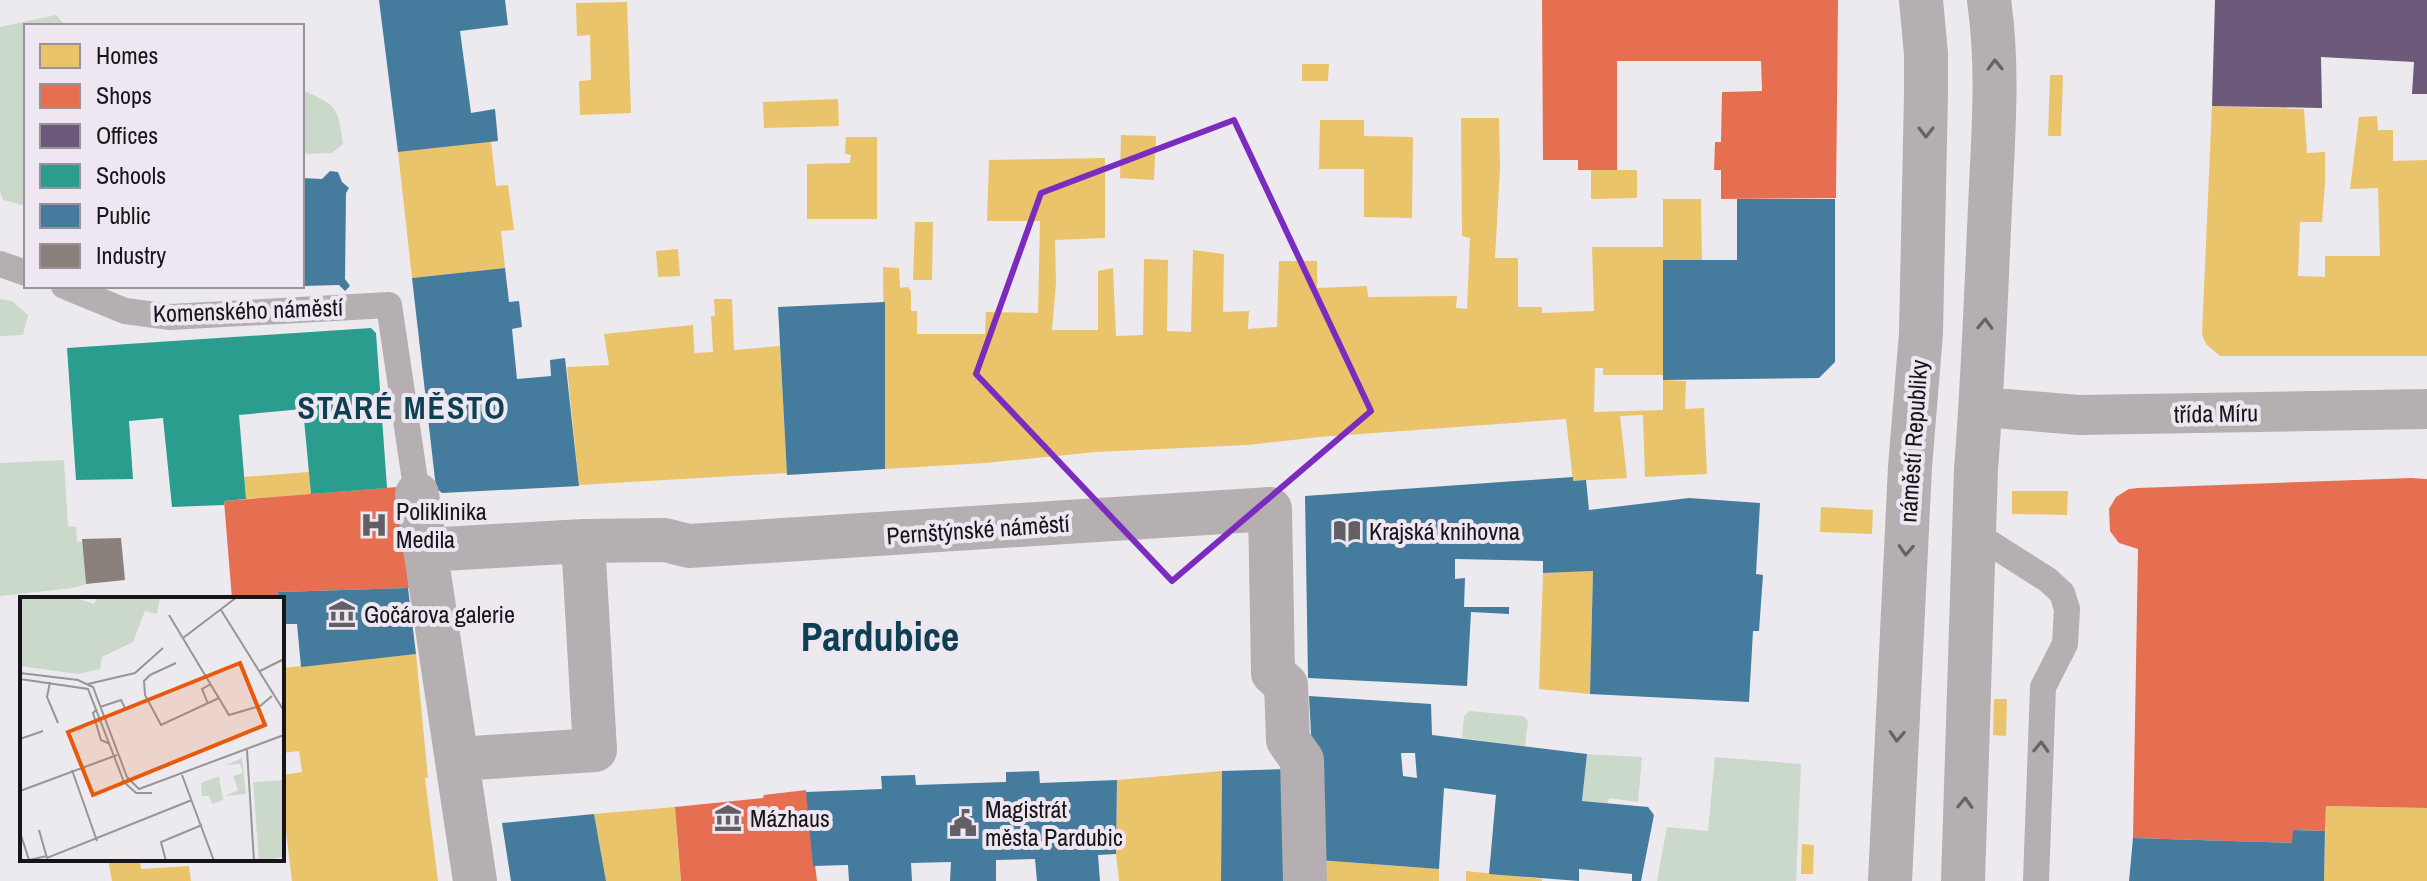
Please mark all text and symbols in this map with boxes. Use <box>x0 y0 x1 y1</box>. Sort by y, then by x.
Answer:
legend <box>24 24 304 288</box>
text: Homes <box>96 39 158 71</box>
one-way arrow <box>1986 58 2003 71</box>
text: Shops <box>96 79 152 111</box>
text: Offices <box>96 119 158 151</box>
one-way arrow <box>1917 126 1935 139</box>
text: Schools <box>96 159 166 191</box>
text: Public <box>96 199 151 231</box>
text: Industry <box>96 239 166 271</box>
street label: Komenského náměstí <box>152 291 344 329</box>
one-way arrow <box>1976 317 1993 330</box>
street label: náměstí Republiky <box>1891 358 1935 523</box>
district label: STARÉ MĚSTO <box>297 386 507 429</box>
street label: třída Míru <box>2174 396 2258 430</box>
place label: Poliklinika Medila <box>396 495 487 555</box>
street label: Pernštýnské náměstí <box>885 507 1071 551</box>
hospital icon: Poliklinika Medila <box>359 510 389 540</box>
place label: Krajská knihovna <box>1369 515 1520 547</box>
library icon: Krajská knihovna <box>1332 516 1362 546</box>
one-way arrow <box>1897 544 1914 557</box>
inset map <box>20 597 284 861</box>
place label: Gočárova galerie <box>364 598 515 630</box>
museum icon: Gočárova galerie <box>327 599 357 629</box>
district label: Pardubice <box>801 610 959 663</box>
one-way arrow <box>1888 730 1905 743</box>
one-way arrow <box>2032 740 2049 753</box>
place label: Magistrát města Pardubic <box>985 793 1123 853</box>
one-way arrow <box>1957 796 1974 809</box>
place label: Mázhaus <box>750 802 830 834</box>
museum icon: Mázhaus <box>713 803 743 833</box>
public building icon: Magistrát města Pardubic <box>948 808 978 838</box>

